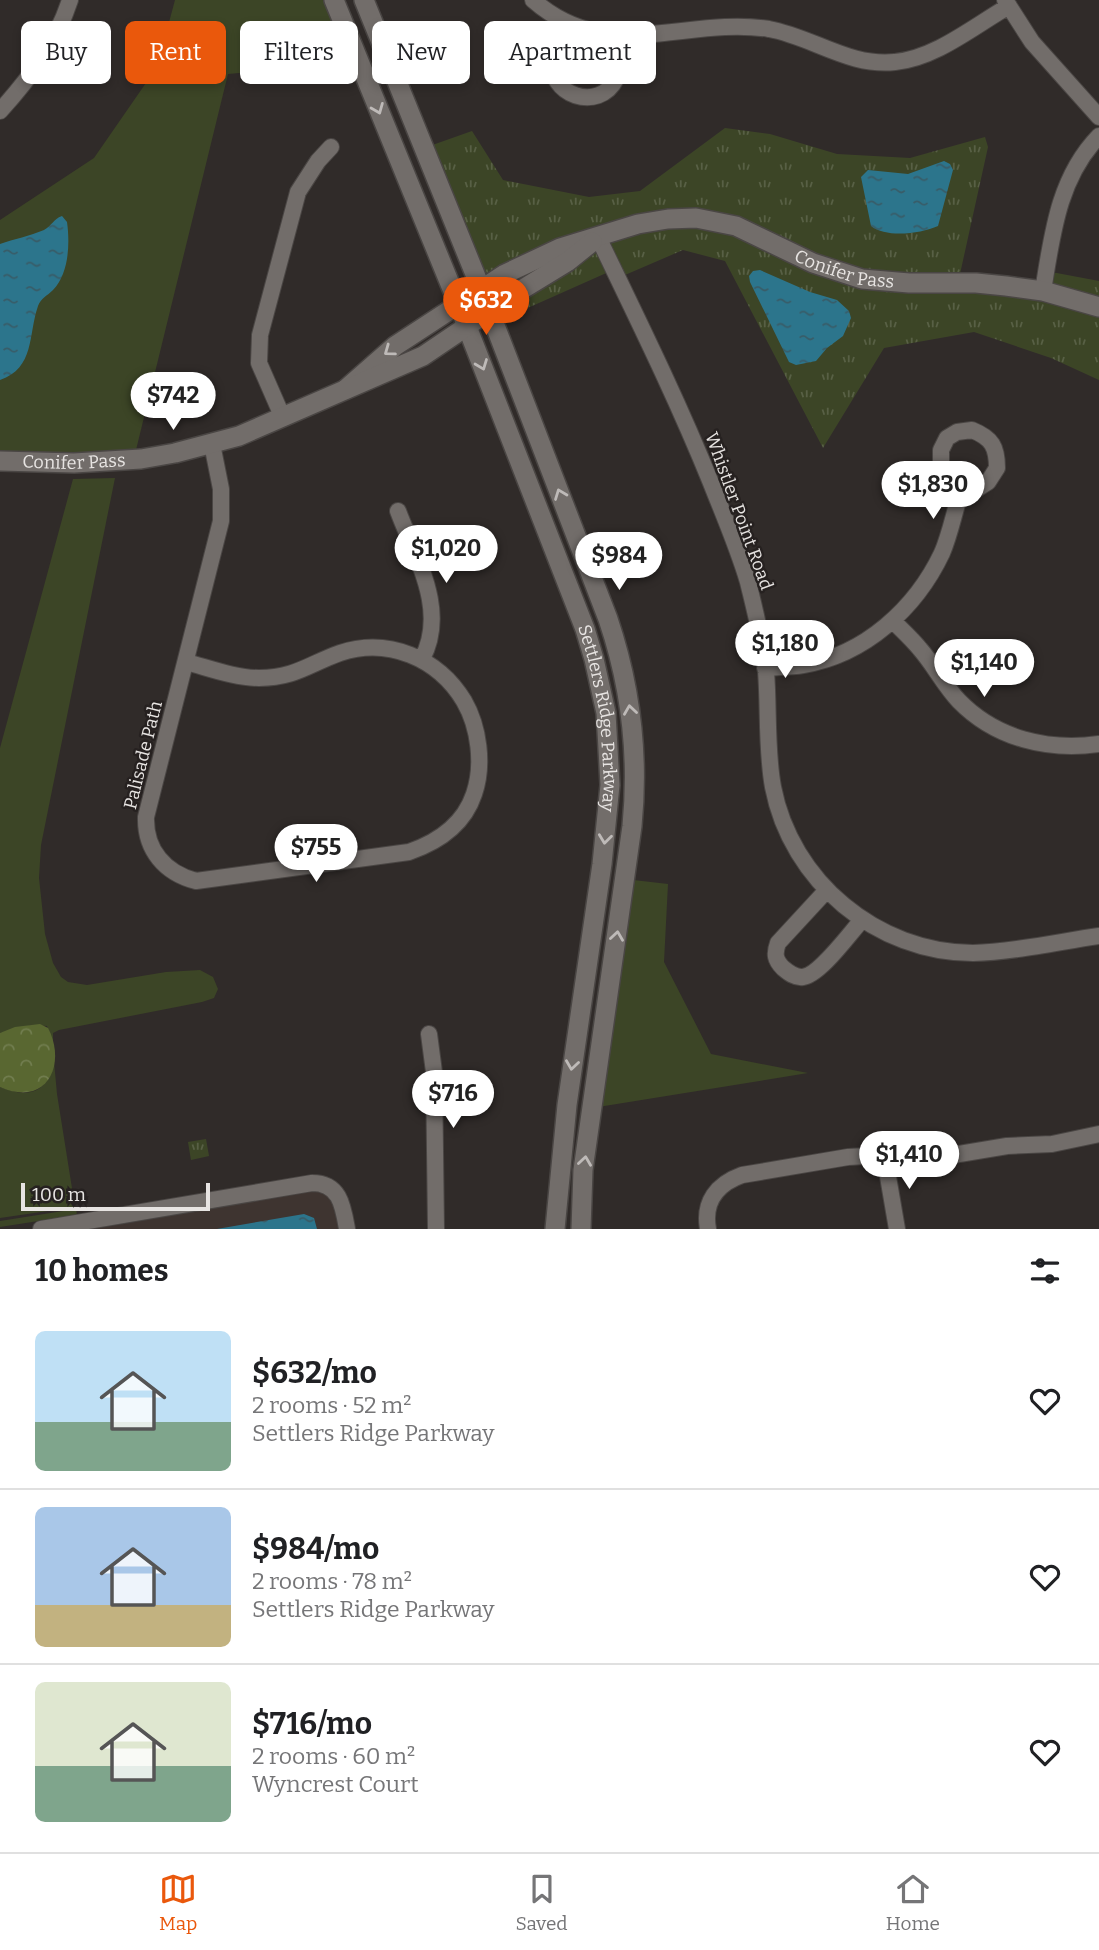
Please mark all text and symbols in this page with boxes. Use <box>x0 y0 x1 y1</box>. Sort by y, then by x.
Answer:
chip: Buy <box>21 21 111 84</box>
chip: Rent <box>125 21 226 84</box>
chip: Filters <box>240 21 358 84</box>
chip: New <box>372 21 470 84</box>
chip: Apartment <box>484 21 656 84</box>
one-way arrow <box>370 102 384 114</box>
street label: Conifer Pass <box>791 245 895 293</box>
pin: $632 <box>445 278 527 337</box>
text: $632 <box>459 286 513 314</box>
one-way arrow <box>384 343 397 356</box>
one-way arrow <box>473 358 487 370</box>
pin: $742 <box>132 372 214 432</box>
text: $742 <box>147 381 199 409</box>
street label: Whistler Point Road <box>700 429 778 593</box>
street label: Conifer Pass <box>22 449 126 474</box>
pin: $1,830 <box>876 462 990 521</box>
text: $1,830 <box>898 470 968 498</box>
one-way arrow <box>554 489 568 501</box>
pin: $1,020 <box>389 526 503 585</box>
pin: $984 <box>578 532 660 592</box>
text: $1,020 <box>411 534 481 562</box>
text: $984 <box>591 541 647 569</box>
pin: $1,180 <box>728 620 842 680</box>
street label: Settlers Ridge Parkway <box>573 622 622 813</box>
text: $1,180 <box>751 629 819 657</box>
pin: $1,140 <box>927 640 1041 699</box>
text: $1,140 <box>950 648 1018 676</box>
street label: Palisade Path <box>119 699 167 811</box>
one-way arrow <box>623 704 638 716</box>
pin: $755 <box>275 824 357 884</box>
text: $755 <box>291 833 341 861</box>
one-way arrow <box>598 834 613 845</box>
one-way arrow <box>609 930 624 942</box>
one-way arrow <box>565 1059 580 1070</box>
pin: $716 <box>412 1070 494 1130</box>
text: $716 <box>428 1079 478 1107</box>
pin: $1,410 <box>852 1132 966 1191</box>
text: $1,410 <box>875 1140 943 1168</box>
one-way arrow <box>577 1155 592 1167</box>
scale bar <box>21 1180 210 1212</box>
text: 100 m <box>32 1183 86 1206</box>
icon: filters <box>1026 1252 1064 1290</box>
text: 10 homes <box>35 1253 169 1289</box>
text: $632/mo <box>252 1355 377 1391</box>
icon: home <box>91 1359 175 1443</box>
icon: heart <box>1026 1382 1064 1420</box>
text: 2 rooms · 52 m² <box>252 1391 411 1419</box>
text: Settlers Ridge Parkway <box>252 1419 494 1447</box>
text: $984/mo <box>252 1531 379 1567</box>
icon: home <box>91 1535 175 1619</box>
icon: heart <box>1026 1558 1064 1596</box>
text: 2 rooms · 78 m² <box>252 1567 412 1595</box>
text: Settlers Ridge Parkway <box>252 1595 494 1623</box>
text: $716/mo <box>252 1706 372 1742</box>
icon: home <box>91 1710 175 1794</box>
icon: heart <box>1026 1733 1064 1771</box>
text: 2 rooms · 60 m² <box>252 1742 415 1770</box>
text: Wyncrest Court <box>252 1770 418 1798</box>
tab: Map <box>159 1870 197 1935</box>
tab: Saved <box>515 1870 568 1935</box>
tab: Home <box>886 1870 940 1935</box>

